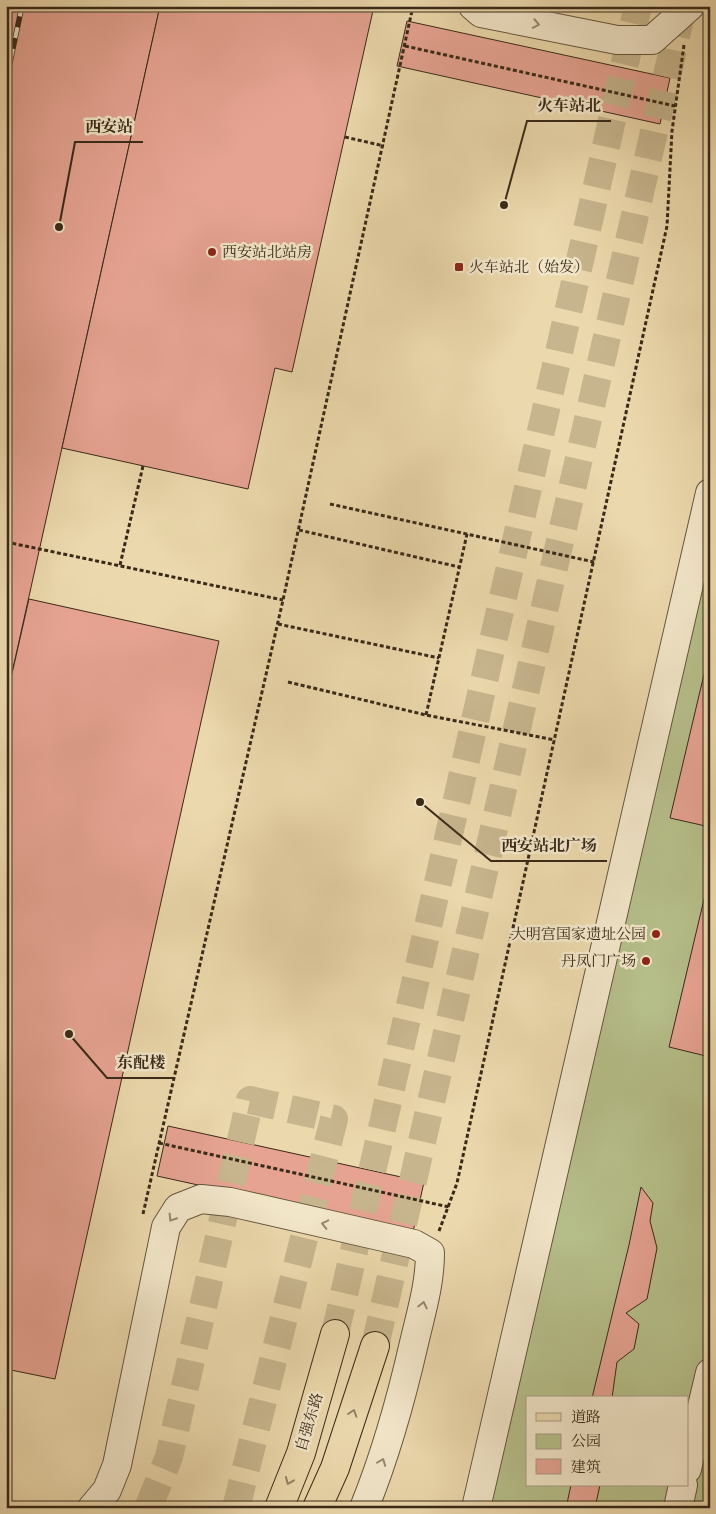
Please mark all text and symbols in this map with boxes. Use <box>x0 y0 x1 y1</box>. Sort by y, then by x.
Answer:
one-way arrow <box>531 18 540 28</box>
callout: 火车站北 <box>527 90 611 121</box>
text: 火车站北 <box>537 97 601 115</box>
callout: 西安站 <box>75 111 143 142</box>
text: 西安站 <box>85 117 133 136</box>
place label: 西安站北站房 <box>222 244 312 261</box>
marker: 西安站北站房 <box>206 246 218 258</box>
place label: 火车站北（始发） <box>469 259 589 276</box>
marker: 火车站北（始发） <box>453 261 465 273</box>
callout: 西安站北广场 <box>491 830 607 861</box>
text: 西安站北广场 <box>501 836 597 855</box>
place label: 大明宫国家遗址公园 <box>511 926 646 943</box>
marker: 大明宫国家遗址公园 <box>650 928 662 940</box>
place label: 丹凤门广场 <box>561 953 636 970</box>
marker: 丹凤门广场 <box>640 955 652 967</box>
callout: 东配楼 <box>107 1047 175 1078</box>
text: 东配楼 <box>117 1054 165 1072</box>
one-way arrow <box>169 1212 178 1221</box>
one-way arrow <box>320 1219 329 1230</box>
one-way arrow <box>417 1301 428 1310</box>
street label: 自强东路 <box>293 1391 326 1453</box>
legend <box>526 1396 688 1486</box>
one-way arrow <box>347 1409 357 1418</box>
text: 道路 <box>571 1409 601 1426</box>
text: 公园 <box>571 1433 601 1450</box>
one-way arrow <box>376 1459 386 1467</box>
text: 建筑 <box>571 1459 601 1476</box>
one-way arrow <box>285 1476 296 1485</box>

